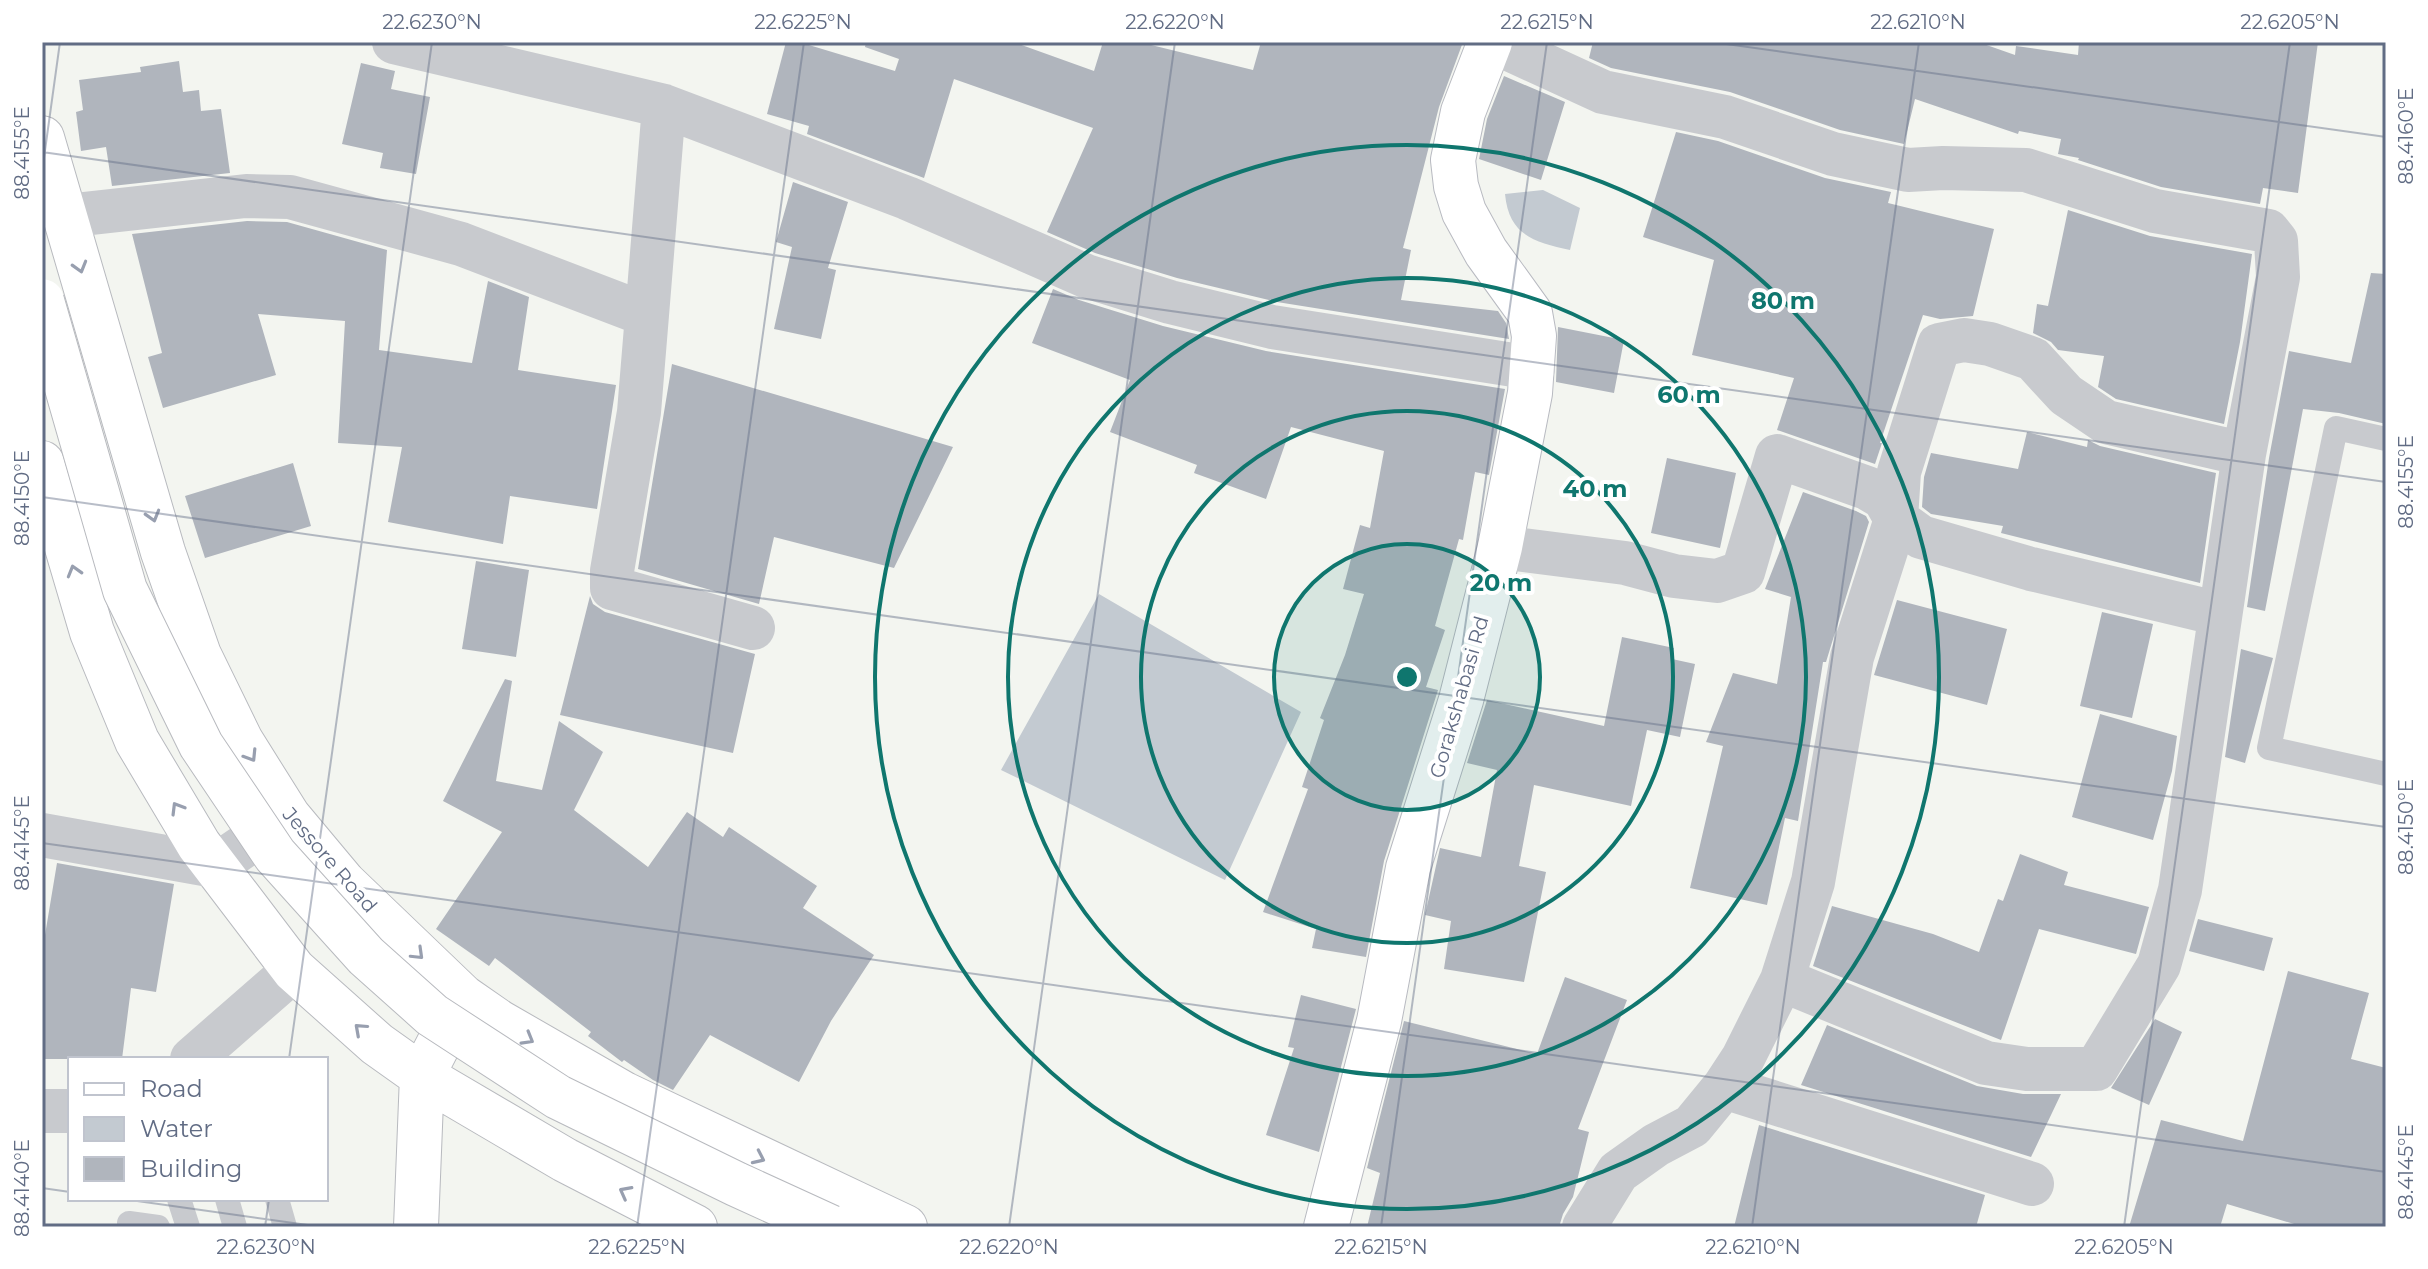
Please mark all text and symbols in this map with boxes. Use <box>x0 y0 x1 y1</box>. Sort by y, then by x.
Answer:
text: 22.6230°N <box>382 10 482 34</box>
text: 22.6225°N <box>754 10 852 34</box>
text: 22.6220°N <box>1125 10 1225 34</box>
text: 22.6215°N <box>1500 10 1594 34</box>
text: 22.6210°N <box>1870 10 1966 34</box>
text: 22.6205°N <box>2240 10 2340 34</box>
text: 88.4160°E <box>2394 88 2418 184</box>
text: 88.4155°E <box>10 106 34 200</box>
one-way arrow <box>71 259 87 273</box>
text: 80 m <box>1751 286 1815 315</box>
text: 60 m <box>1657 380 1721 409</box>
text: 88.4155°E <box>2394 435 2418 529</box>
text: 88.4150°E <box>10 450 34 546</box>
text: 40 m <box>1563 474 1627 503</box>
one-way arrow <box>144 509 160 522</box>
one-way arrow <box>67 565 83 578</box>
text: 20 m <box>1470 568 1532 597</box>
street label: Gorakshabasi Rd <box>1424 613 1494 781</box>
centre of rings <box>1393 663 1421 691</box>
one-way arrow <box>241 747 256 762</box>
text: 88.4150°E <box>2394 779 2418 875</box>
text: 88.4145°E <box>10 795 34 891</box>
one-way arrow <box>172 802 187 817</box>
street label: Jessore Road <box>277 802 382 918</box>
one-way arrow <box>409 944 423 959</box>
one-way arrow <box>354 1024 369 1039</box>
one-way arrow <box>520 1029 534 1045</box>
legend <box>68 1057 328 1201</box>
text: Road <box>140 1074 203 1103</box>
text: Water <box>140 1114 213 1143</box>
text: 88.4145°E <box>2394 1124 2418 1220</box>
text: 88.4140°E <box>10 1139 34 1237</box>
one-way arrow <box>751 1148 766 1164</box>
text: Building <box>140 1154 243 1183</box>
one-way arrow <box>619 1187 634 1202</box>
text: 22.6230°N <box>216 1235 316 1259</box>
text: 22.6225°N <box>588 1235 686 1259</box>
text: 22.6220°N <box>959 1235 1059 1259</box>
text: 22.6215°N <box>1334 1235 1428 1259</box>
text: 22.6210°N <box>1705 1235 1801 1259</box>
text: 22.6205°N <box>2074 1235 2174 1259</box>

